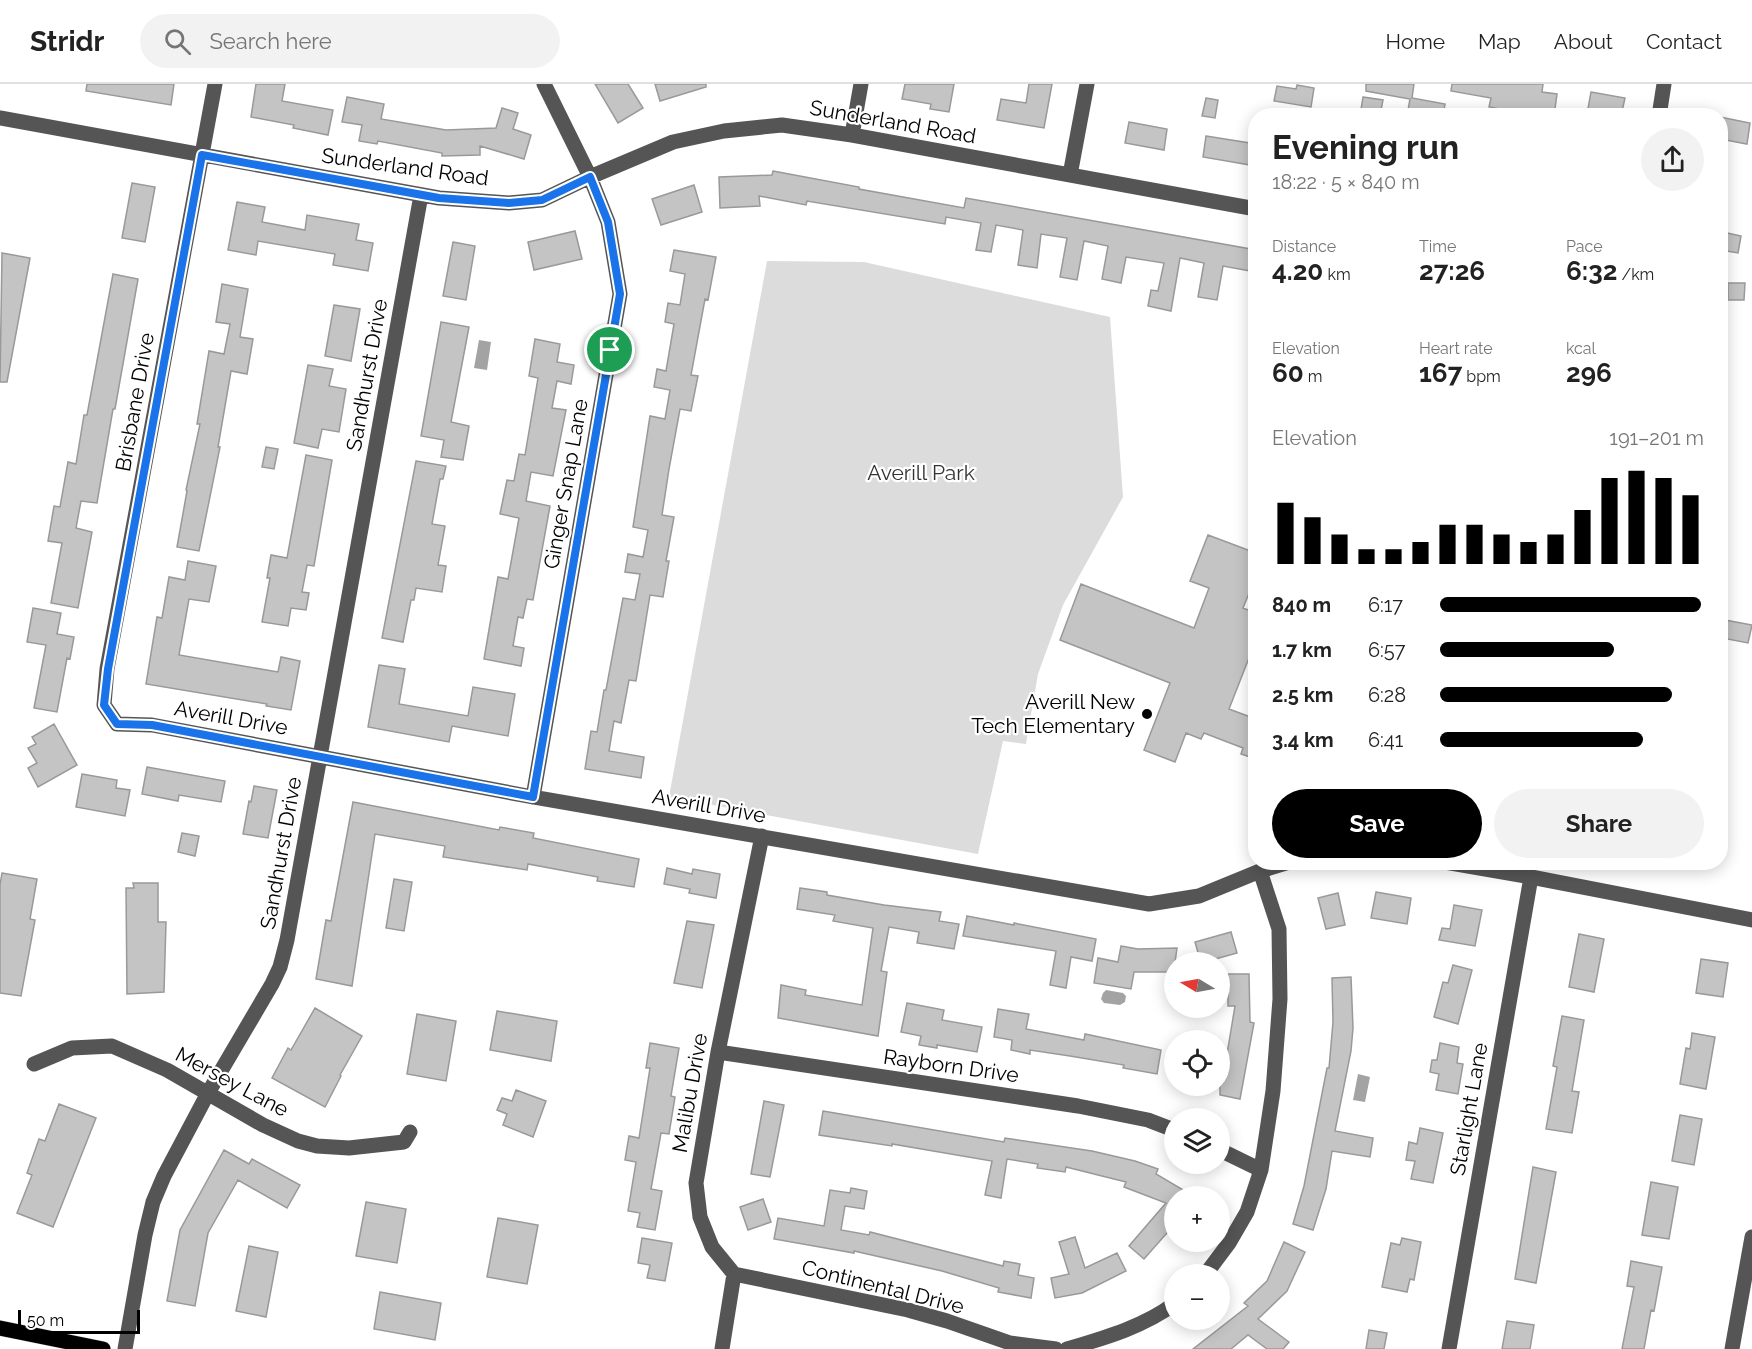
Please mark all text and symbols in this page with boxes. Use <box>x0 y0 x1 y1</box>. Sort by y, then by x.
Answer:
search box <box>140 14 560 68</box>
text: Stridr <box>30 25 104 58</box>
icon: search <box>161 25 194 58</box>
text: Search here <box>209 28 332 54</box>
text: Home <box>1386 29 1445 54</box>
text: Map <box>1478 29 1521 54</box>
text: About <box>1554 29 1613 54</box>
text: Contact <box>1646 29 1722 54</box>
street label: Sunderland Road <box>808 95 978 148</box>
text: Evening run <box>1272 128 1459 167</box>
button: share <box>1641 128 1704 191</box>
street label: Sunderland Road <box>320 142 490 191</box>
text: 18:22 · 5 × 840 m <box>1272 170 1420 194</box>
text: Distance <box>1272 237 1336 256</box>
text: Time <box>1419 237 1456 256</box>
text: Pace <box>1566 237 1603 256</box>
text: 4.20 <box>1272 256 1323 286</box>
text: 27:26 <box>1419 256 1485 286</box>
text: 6:32 <box>1566 256 1617 286</box>
text: km <box>1323 265 1351 284</box>
text: /km <box>1617 265 1654 284</box>
street label: Sandhurst Drive <box>341 297 392 453</box>
pin <box>584 324 635 375</box>
street label: Brisbane Drive <box>110 331 159 473</box>
icon: arrive <box>593 333 626 366</box>
text: Elevation <box>1272 339 1340 358</box>
text: Heart rate <box>1419 339 1493 358</box>
text: kcal <box>1566 339 1596 358</box>
text: 60 <box>1272 358 1304 388</box>
text: 167 <box>1419 358 1462 388</box>
text: 296 <box>1566 358 1612 388</box>
text: m <box>1304 367 1323 386</box>
text: bpm <box>1462 367 1501 386</box>
street label: Ginger Snap Lane <box>538 397 593 571</box>
text: Elevation <box>1272 426 1357 450</box>
text: 191–201 m <box>1609 426 1704 450</box>
park label: Averill Park <box>867 460 975 485</box>
text: 840 m <box>1272 593 1331 617</box>
text: 6:17 <box>1368 593 1403 617</box>
text: 1.7 km <box>1272 638 1332 662</box>
text: 6:57 <box>1368 638 1405 662</box>
text: 2.5 km <box>1272 683 1333 707</box>
text: 6:28 <box>1368 683 1406 707</box>
place label: Averill New Tech Elementary <box>971 689 1135 738</box>
street label: Averill Drive <box>172 695 290 740</box>
marker: Averill New Tech Elementary <box>1140 707 1154 721</box>
text: 3.4 km <box>1272 728 1334 752</box>
text: 6:41 <box>1368 728 1403 752</box>
street label: Sandhurst Drive <box>255 775 306 931</box>
street label: Averill Drive <box>650 783 768 828</box>
button: Save <box>1272 789 1482 858</box>
button: Share <box>1494 789 1704 858</box>
north arrow <box>1164 952 1230 1018</box>
map controls <box>1164 952 1230 1330</box>
button: locate <box>1164 1030 1230 1096</box>
street label: Malibu Drive <box>667 1031 712 1155</box>
street label: Mersey Lane <box>171 1041 293 1122</box>
street label: Starlight Lane <box>1445 1041 1492 1177</box>
street label: Rayborn Drive <box>882 1044 1020 1087</box>
button: layers <box>1164 1108 1230 1174</box>
button: + <box>1164 1186 1230 1252</box>
street label: Continental Drive <box>799 1254 967 1319</box>
button: − <box>1164 1264 1230 1330</box>
scale bar <box>18 1307 140 1334</box>
text: 50 m <box>27 1311 64 1330</box>

